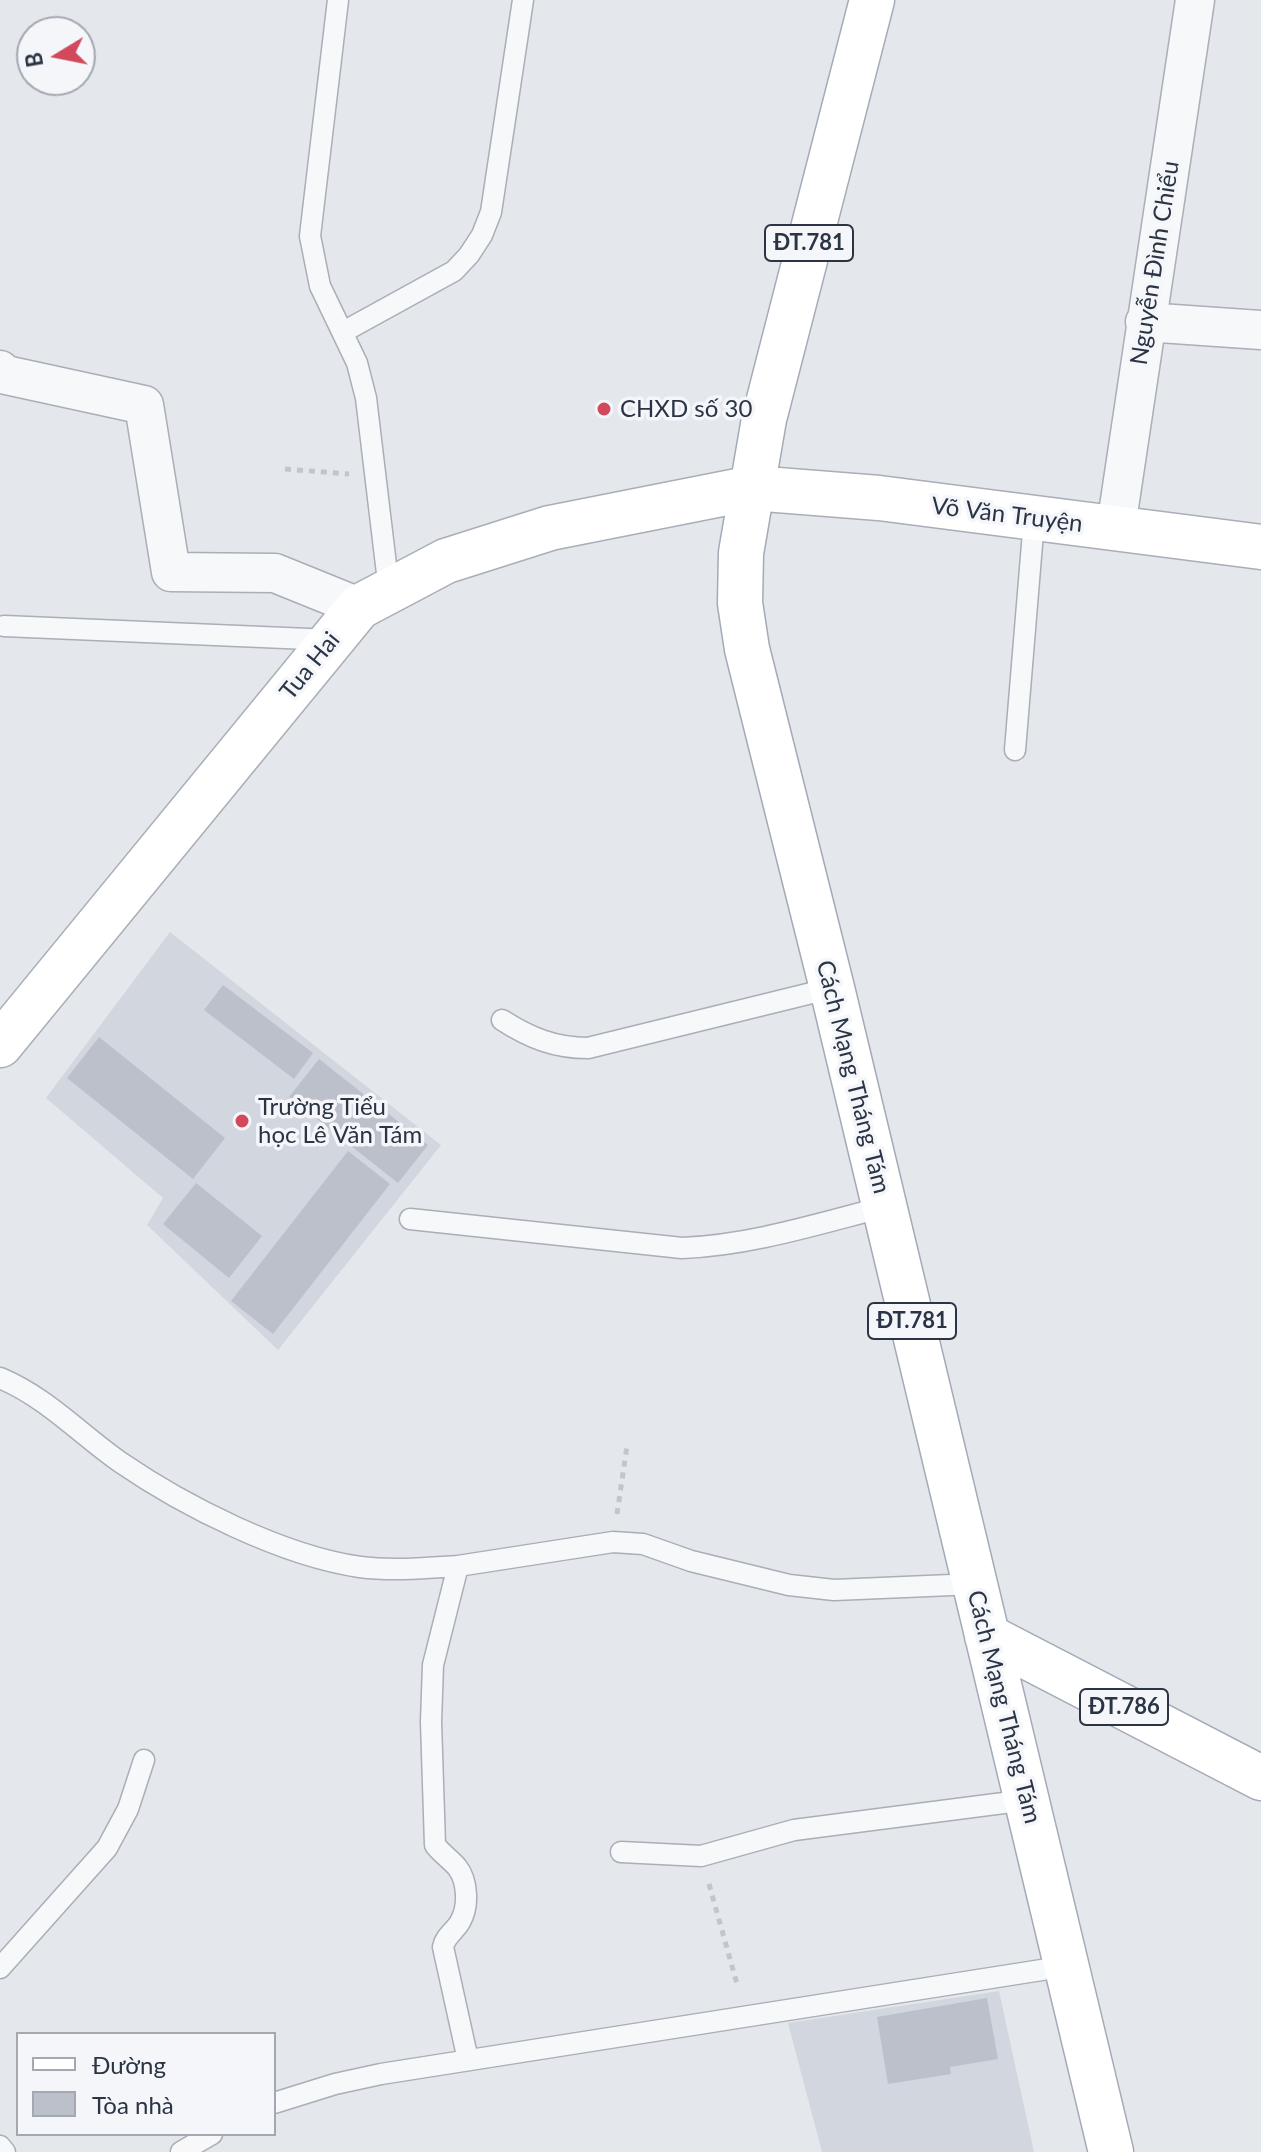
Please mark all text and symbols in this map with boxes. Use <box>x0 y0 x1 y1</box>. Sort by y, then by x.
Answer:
north arrow <box>16 16 96 96</box>
text: B <box>19 50 48 69</box>
street label: Nguyễn Đình Chiểu <box>1125 159 1185 367</box>
road number: ĐT.781 <box>765 225 853 261</box>
place label: CHXD số 30 <box>620 395 752 423</box>
marker: CHXD số 30 <box>595 400 613 418</box>
street label: Võ Văn Truyện <box>930 491 1084 539</box>
street label: Tua Hai <box>274 626 346 706</box>
street label: Cách Mạng Tháng Tám <box>810 957 896 1197</box>
place label: Trường Tiểu học Lê Văn Tám <box>258 1093 422 1149</box>
marker: Trường Tiểu học Lê Văn Tám <box>233 1112 251 1130</box>
road number: ĐT.781 <box>868 1303 956 1339</box>
street label: Cách Mạng Tháng Tám <box>961 1587 1047 1827</box>
road number: ĐT.786 <box>1080 1689 1168 1725</box>
legend <box>16 2032 276 2136</box>
text: Đường <box>92 2050 166 2079</box>
text: Tòa nhà <box>92 2090 174 2119</box>

